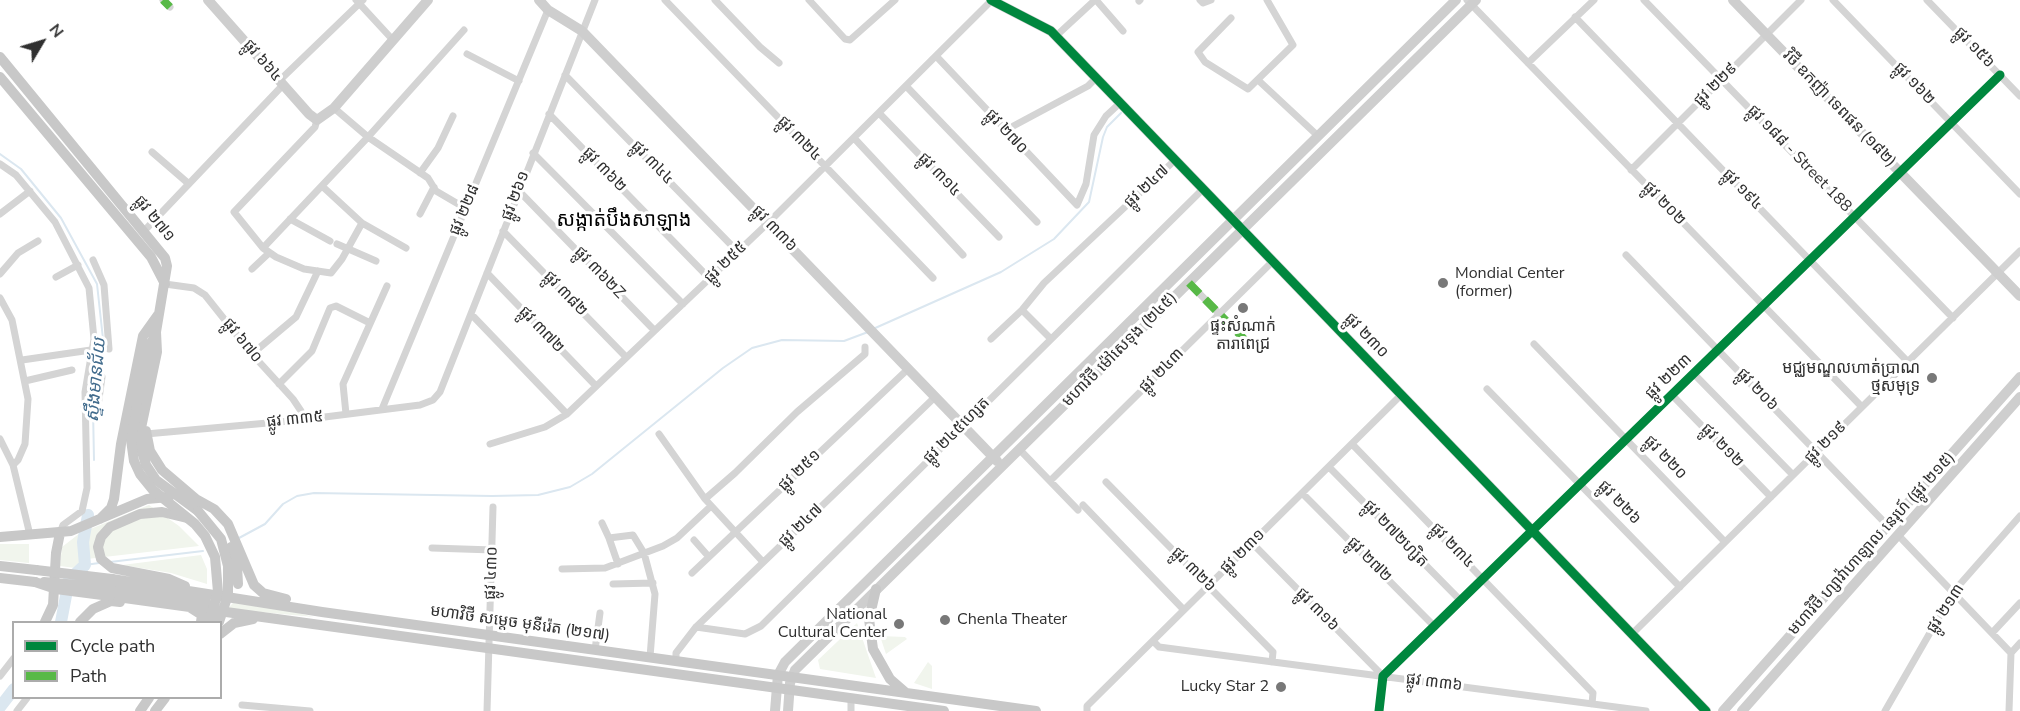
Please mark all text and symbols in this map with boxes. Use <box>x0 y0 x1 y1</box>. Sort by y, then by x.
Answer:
north arrow <box>12 12 72 72</box>
text: N <box>44 19 69 42</box>
street label: ផ្លូវ ១៥៦ <box>1950 23 1998 73</box>
street label: ផ្លូវ ៦៦៤ <box>238 36 286 86</box>
street label: វិថី ឧកញ៉ា ទេពផន (១៨២) <box>1778 47 1900 171</box>
street label: ផ្លូវ ២២៩ <box>1690 59 1742 111</box>
street label: ផ្លូវ ១៦២ <box>1889 59 1939 109</box>
street label: ផ្លូវ ១៨៨ - Street 188 <box>1743 101 1855 217</box>
street label: ផ្លូវ ២៧០ <box>981 106 1031 158</box>
street label: ផ្លូវ ៣២៤ <box>773 112 825 166</box>
street label: ផ្លូវ ៣៤៤ <box>626 137 678 189</box>
street label: ផ្លូវ ៣៦២ <box>578 143 630 197</box>
street label: ផ្លូវ ៣១៤ <box>913 149 965 201</box>
street label: ផ្លូវ ២៤៧ <box>1121 162 1173 212</box>
street label: ផ្លូវ ១៩៤ <box>1718 165 1766 215</box>
street label: ផ្លូវ ២៦១ <box>498 168 534 224</box>
street label: ផ្លូវ ២០២ <box>1638 178 1690 230</box>
street label: ផ្លូវ ២២៨ <box>446 182 484 238</box>
street label: ផ្លូវ ២៧១ <box>129 192 179 246</box>
street label: ផ្លូវ ៣៣៦ <box>747 202 801 256</box>
district label: សង្កាត់បឹងសាឡាង <box>557 209 691 233</box>
street label: ផ្លូវ ២៥៥ <box>701 238 751 288</box>
street label: ផ្លូវ ៣៦២Z <box>570 243 628 303</box>
place label: Mondial Center (former) <box>1455 264 1565 302</box>
street label: ផ្លូវ ៣៨២ <box>539 267 591 321</box>
marker: Mondial Center (former) <box>1436 276 1450 290</box>
street label: មហាវិថី ម៉ៅសេទុង (២៤៥) <box>1059 289 1181 411</box>
marker: ផ្ទះសំណាក់ តារាពេជ្រ <box>1236 301 1250 315</box>
street label: ផ្លូវ ៣៧២ <box>514 303 568 357</box>
street label: ផ្លូវ ២៣០ <box>1340 309 1392 363</box>
street label: ផ្លូវ ៦៧០ <box>218 315 266 367</box>
place label: ផ្ទះសំណាក់ តារាពេជ្រ <box>1210 317 1276 355</box>
water label: ស្ទឹងមានជ័យ <box>83 337 111 423</box>
street label: ផ្លូវ ២៤៣ <box>1136 345 1188 397</box>
street label: ផ្លូវ ២២៣ <box>1642 350 1696 404</box>
place label: មជ្ឈមណ្ឌលហាត់ប្រាណ ថ្មសមុទ្រ <box>1782 359 1920 397</box>
street label: ផ្លូវ ២០៦ <box>1732 365 1782 415</box>
marker: មជ្ឈមណ្ឌលហាត់ប្រាណ ថ្មសមុទ្រ <box>1925 371 1939 385</box>
street label: ផ្លូវ ២៤៥ហ្សេត <box>920 394 994 468</box>
street label: ផ្លូវ ៣៣៥ <box>266 407 324 433</box>
street label: ផ្លូវ ២១៩ <box>1801 418 1851 468</box>
street label: ផ្លូវ ២១២ <box>1696 420 1748 472</box>
street label: ផ្លូវ ២២០ <box>1639 432 1691 484</box>
street label: ផ្លូវ ២៥១ <box>775 446 825 496</box>
street label: មហាវិថី ហ្សាវ៉ាហាឡាល នេរុហ៍ (ផ្លូវ ២១៥) <box>1785 448 1959 640</box>
street label: ផ្លូវ ២២៦ <box>1593 477 1645 529</box>
street label: ផ្លូវ ២៧២ហ្សិត <box>1358 496 1432 572</box>
street label: ផ្លូវ ២៤៧ <box>775 500 827 552</box>
street label: ផ្លូវ ២៣៤ <box>1426 519 1478 573</box>
street label: ផ្លូវ ២៣១ <box>1217 526 1269 578</box>
street label: ផ្លូវ ២៧២ <box>1342 533 1396 587</box>
street label: ផ្លូវ ៣២៦ <box>1167 544 1219 596</box>
street label: ផ្លូវ ៤៣០ <box>481 546 503 600</box>
street label: ផ្លូវ ២១៣ <box>1923 581 1969 637</box>
street label: ផ្លូវ ៣១៦ <box>1291 584 1343 636</box>
street label: មហាវិថី សម្តេច មុនីរ៉េត (២១៧) <box>429 602 611 646</box>
place label: National Cultural Center <box>778 605 887 643</box>
place label: Chenla Theater <box>957 610 1067 630</box>
marker: Chenla Theater <box>938 613 952 627</box>
marker: National Cultural Center <box>892 617 906 631</box>
legend <box>12 621 222 699</box>
text: Cycle path <box>70 634 155 658</box>
text: Path <box>70 664 107 688</box>
street label: ផ្លូវ ៣៣៦ <box>1404 670 1464 696</box>
place label: Lucky Star 2 <box>1181 677 1269 697</box>
marker: Lucky Star 2 <box>1274 680 1288 694</box>

